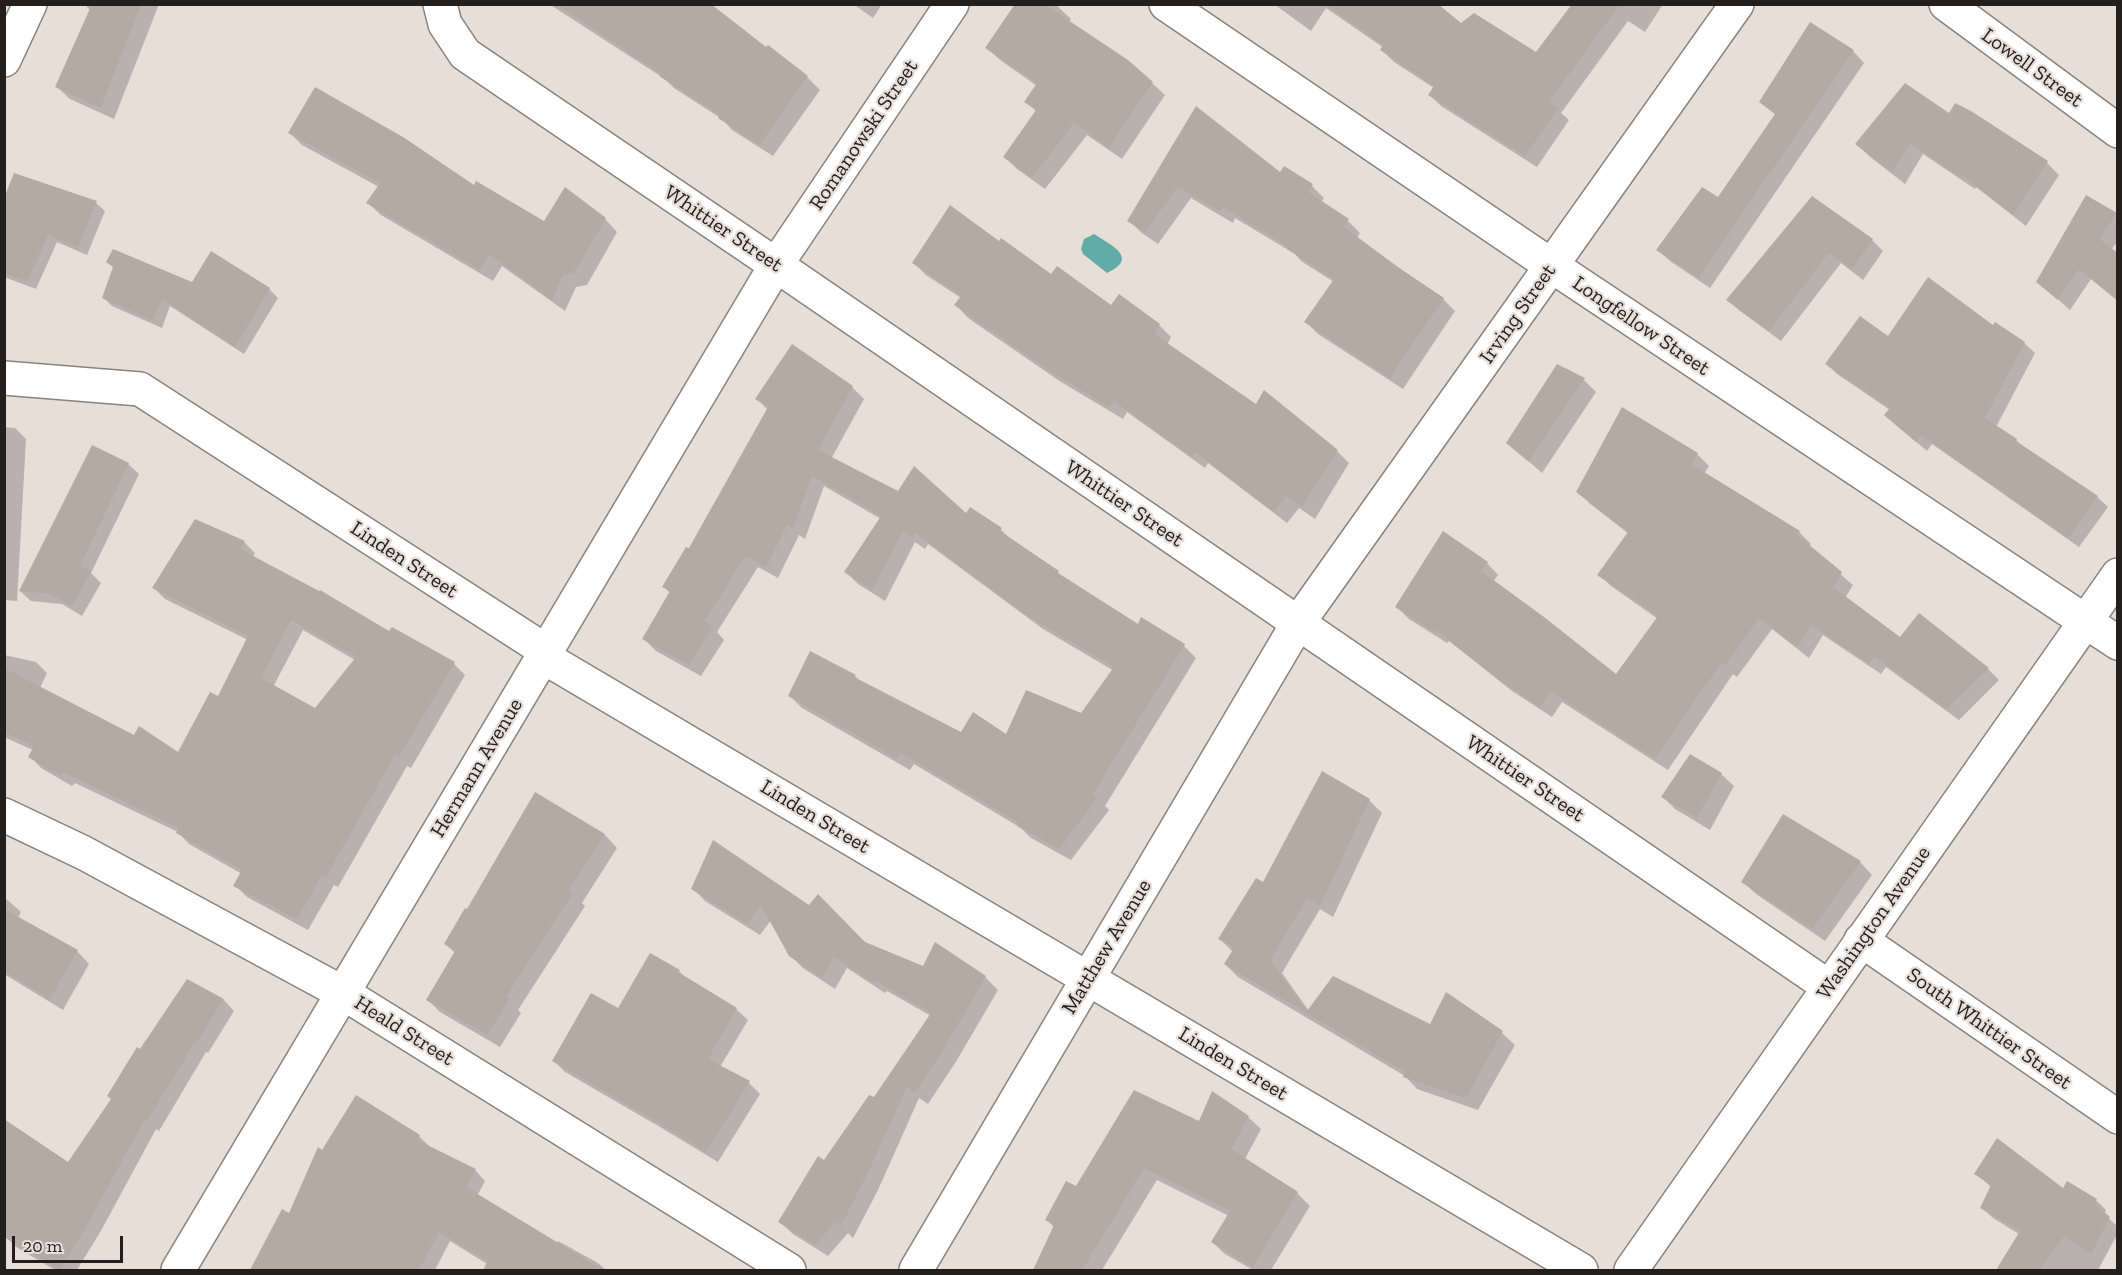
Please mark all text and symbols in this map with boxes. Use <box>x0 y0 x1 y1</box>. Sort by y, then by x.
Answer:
street label: Lowell Street <box>1976 23 2088 113</box>
street label: Romanowski Street <box>804 55 924 215</box>
street label: Whittier Street <box>659 180 787 278</box>
street label: Irving Street <box>1474 259 1562 369</box>
street label: Longfellow Street <box>1568 271 1714 381</box>
street label: Whittier Street <box>1060 455 1188 553</box>
street label: Linden Street <box>346 516 462 604</box>
street label: Hermann Avenue <box>426 694 528 842</box>
street label: Whittier Street <box>1461 730 1589 828</box>
street label: Linden Street <box>756 775 874 859</box>
street label: Washington Avenue <box>1812 842 1936 1004</box>
street label: Matthew Avenue <box>1057 875 1157 1019</box>
street label: South Whittier Street <box>1902 963 2076 1095</box>
street label: Heald Street <box>350 990 458 1072</box>
street label: Linden Street <box>1174 1022 1292 1106</box>
scale bar <box>15 1224 126 1262</box>
text: 20 m <box>23 1235 62 1257</box>

